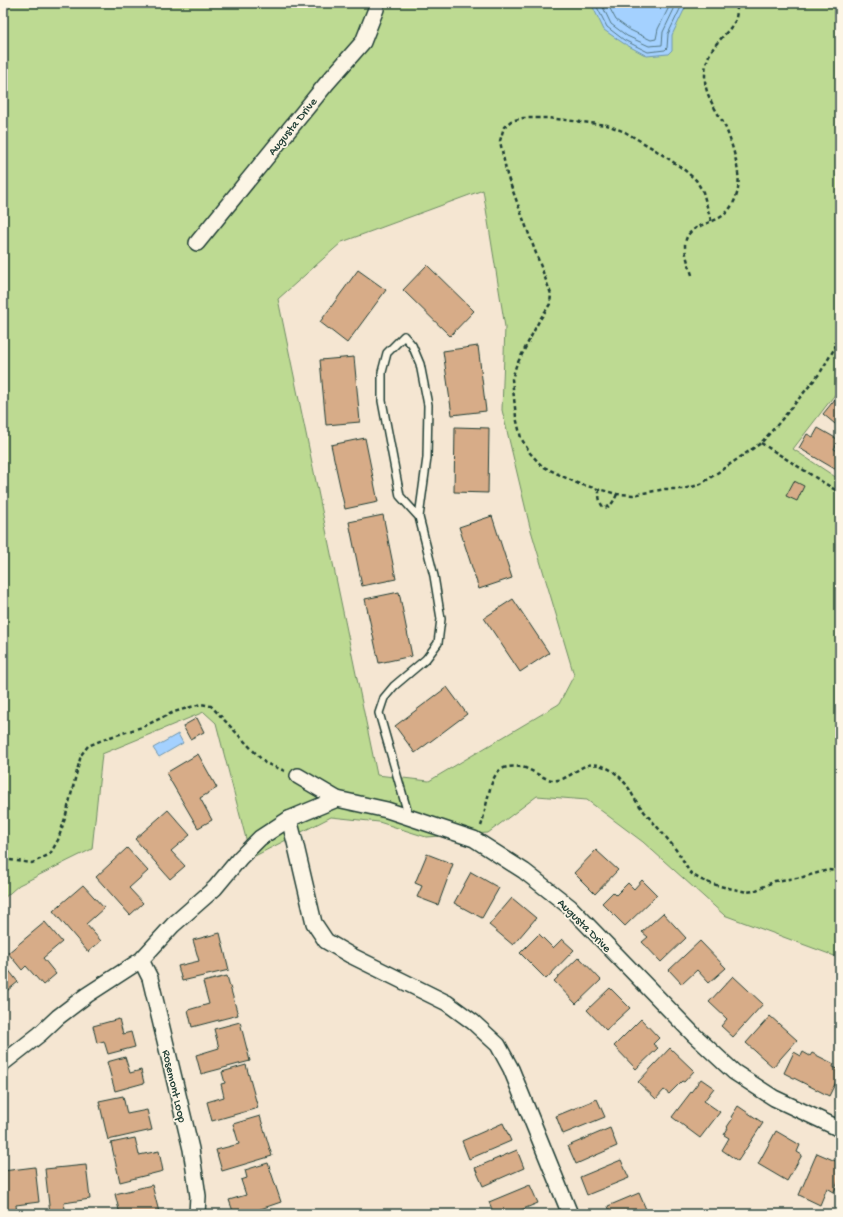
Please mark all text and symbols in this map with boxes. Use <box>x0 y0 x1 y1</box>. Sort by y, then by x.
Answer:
street label: Augusta Drive <box>266 95 322 159</box>
street label: Augusta Drive <box>554 897 614 957</box>
street label: Rosemont Loop <box>158 1049 188 1124</box>

